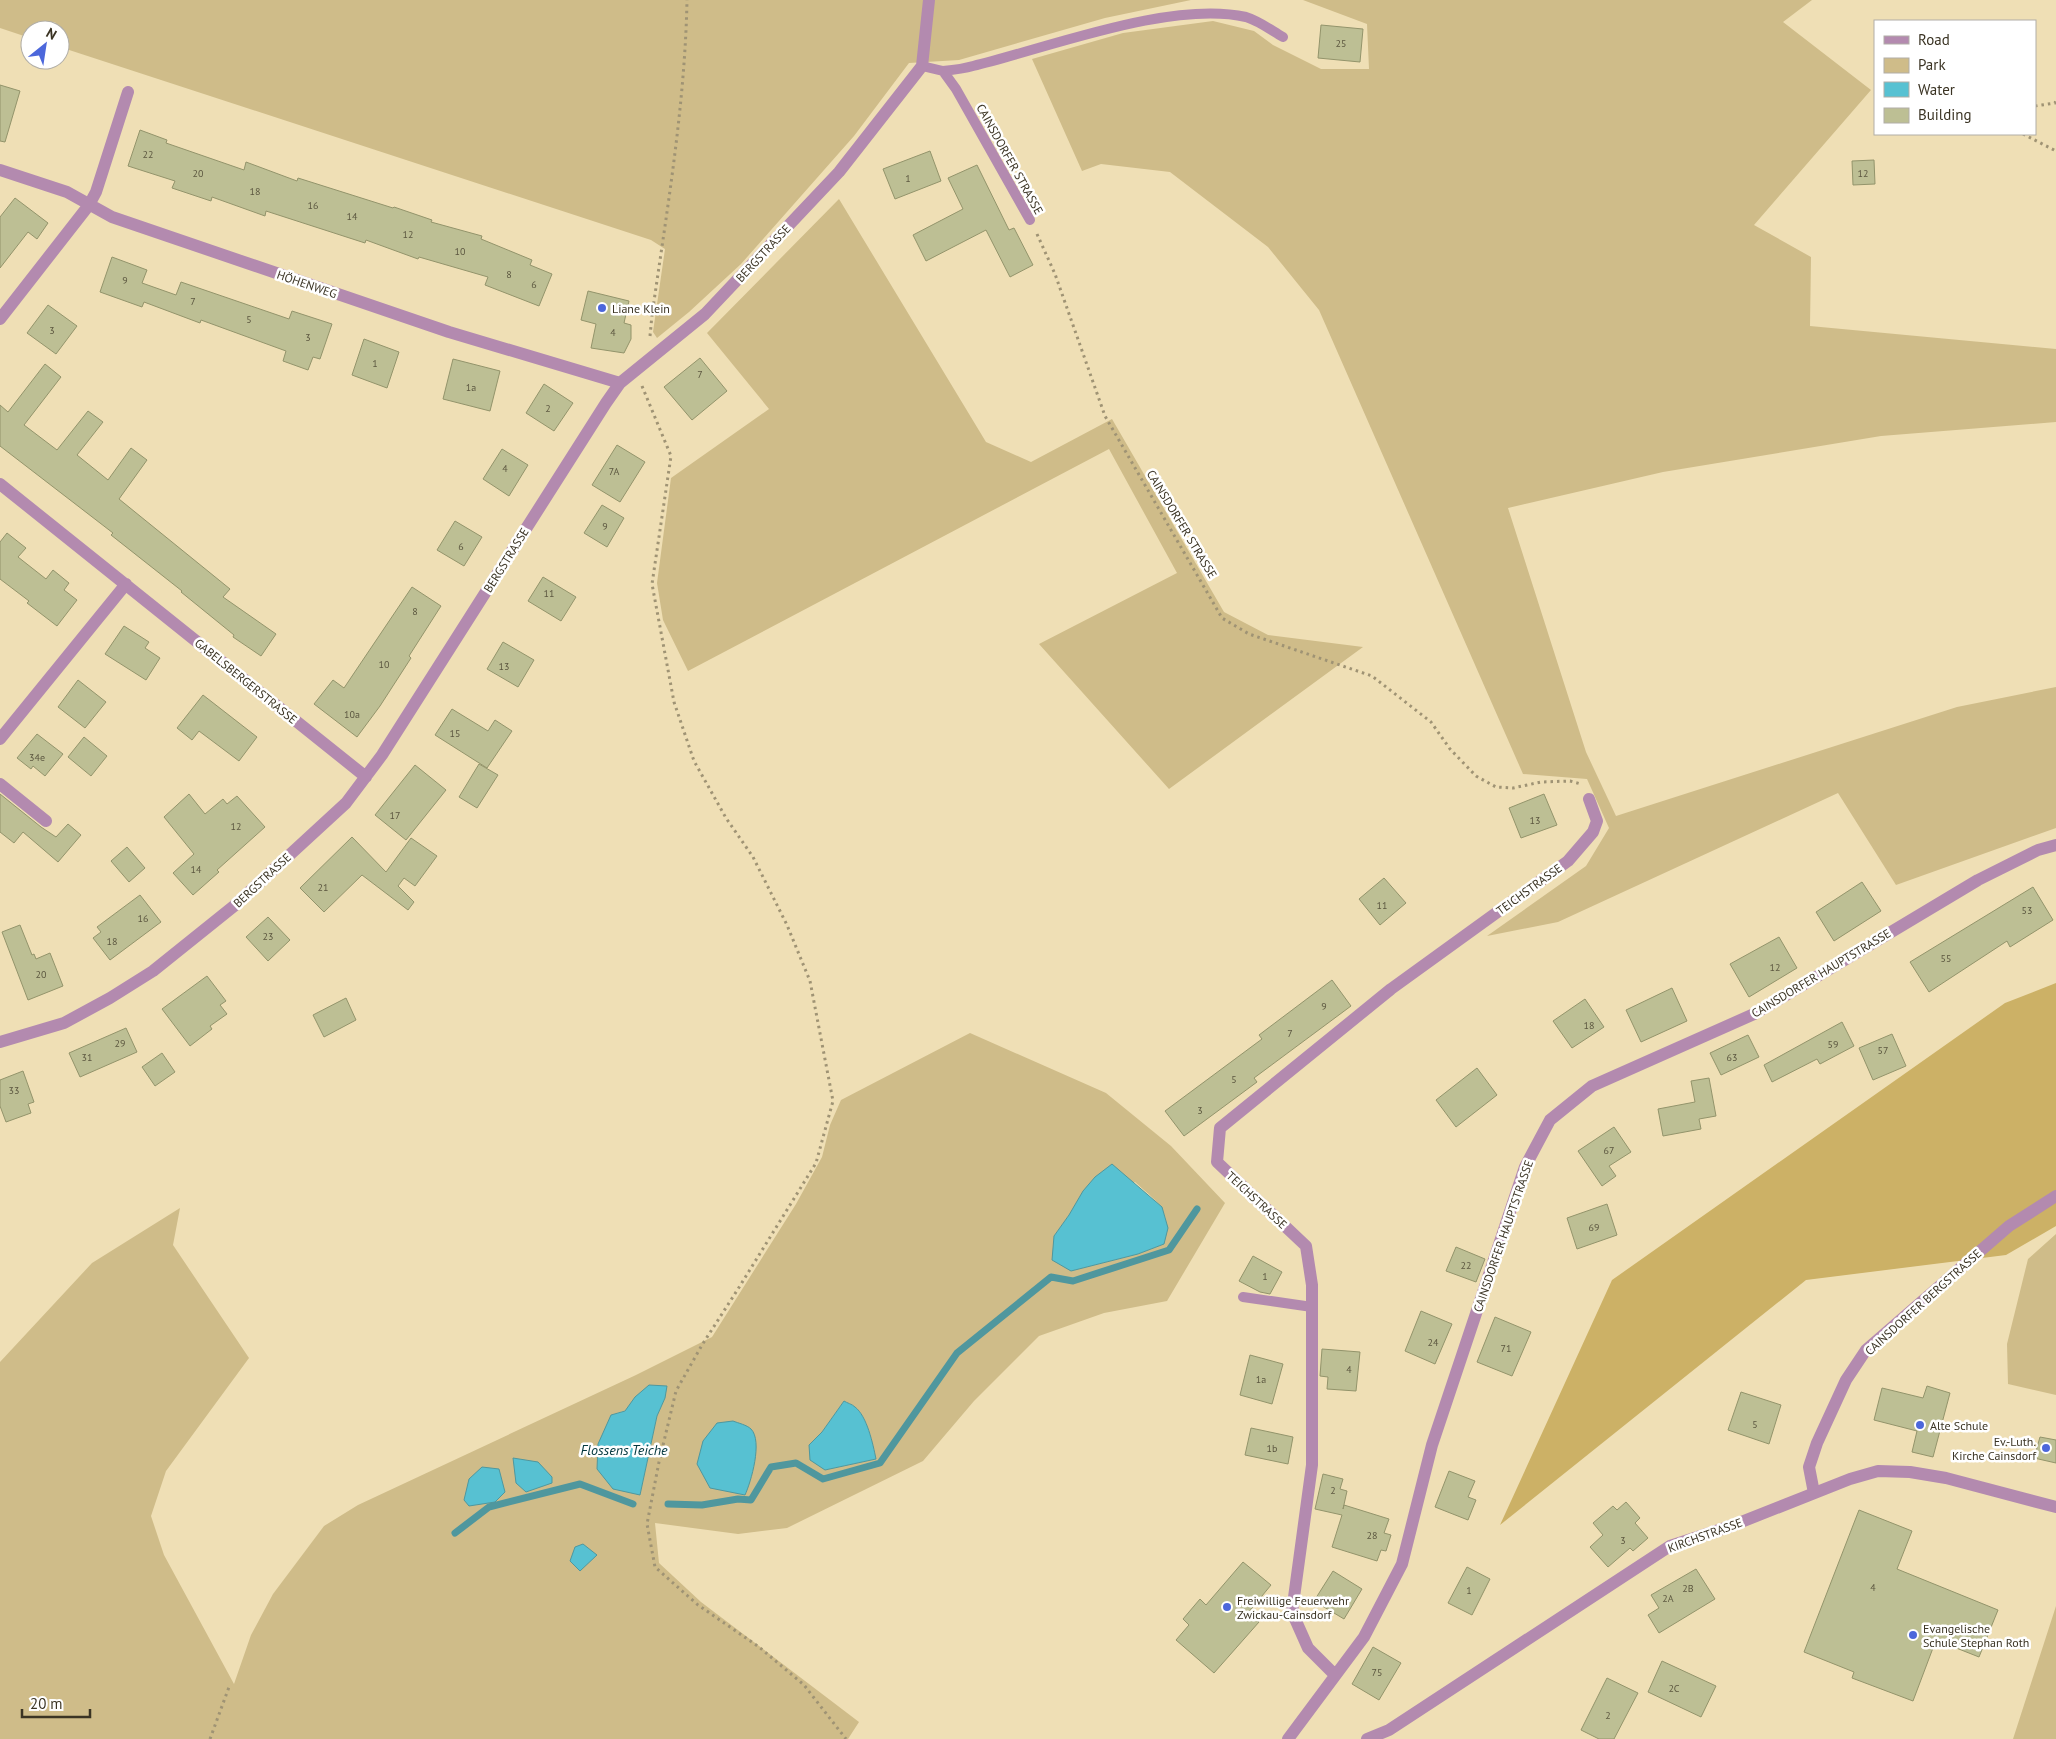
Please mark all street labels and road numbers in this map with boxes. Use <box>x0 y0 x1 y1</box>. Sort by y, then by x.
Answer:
street label: CAINSDORFER STRASSE <box>973 101 1047 217</box>
street label: BERGSTRASSE <box>732 221 794 285</box>
street label: HÖHENWEG <box>275 267 339 301</box>
street label: CAINSDORFER STRASSE <box>1144 467 1220 581</box>
street label: BERGSTRASSE <box>480 525 532 595</box>
street label: GABELSBERGERSTRASSE <box>192 635 300 727</box>
street label: BERGSTRASSE <box>230 849 294 911</box>
street label: TEICHSTRASSE <box>1493 860 1565 918</box>
street label: CAINSDORFER HAUPTSTRASSE <box>1749 925 1893 1021</box>
street label: CAINSDORFER HAUPTSTRASSE <box>1470 1158 1536 1314</box>
street label: TEICHSTRASSE <box>1224 1168 1290 1232</box>
street label: CAINSDORFER BERGSTRASSE <box>1862 1246 1984 1358</box>
street label: KIRCHSTRASSE <box>1666 1515 1744 1555</box>

